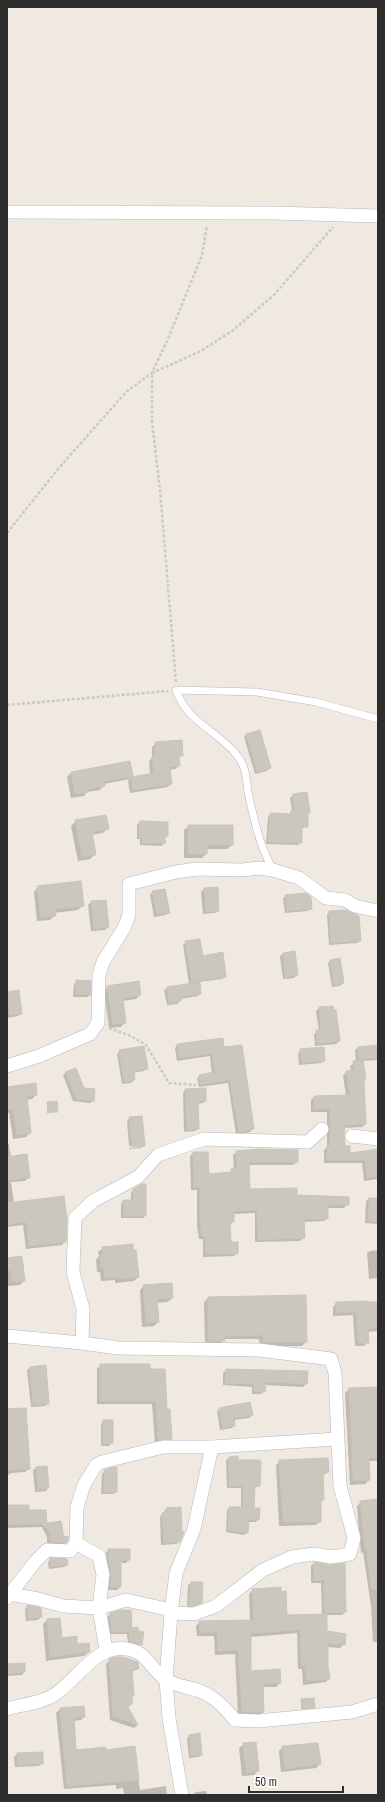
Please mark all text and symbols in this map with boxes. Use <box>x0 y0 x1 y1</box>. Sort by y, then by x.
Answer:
scale bar <box>249 1768 343 1794</box>
text: 50 m <box>255 1774 277 1790</box>

